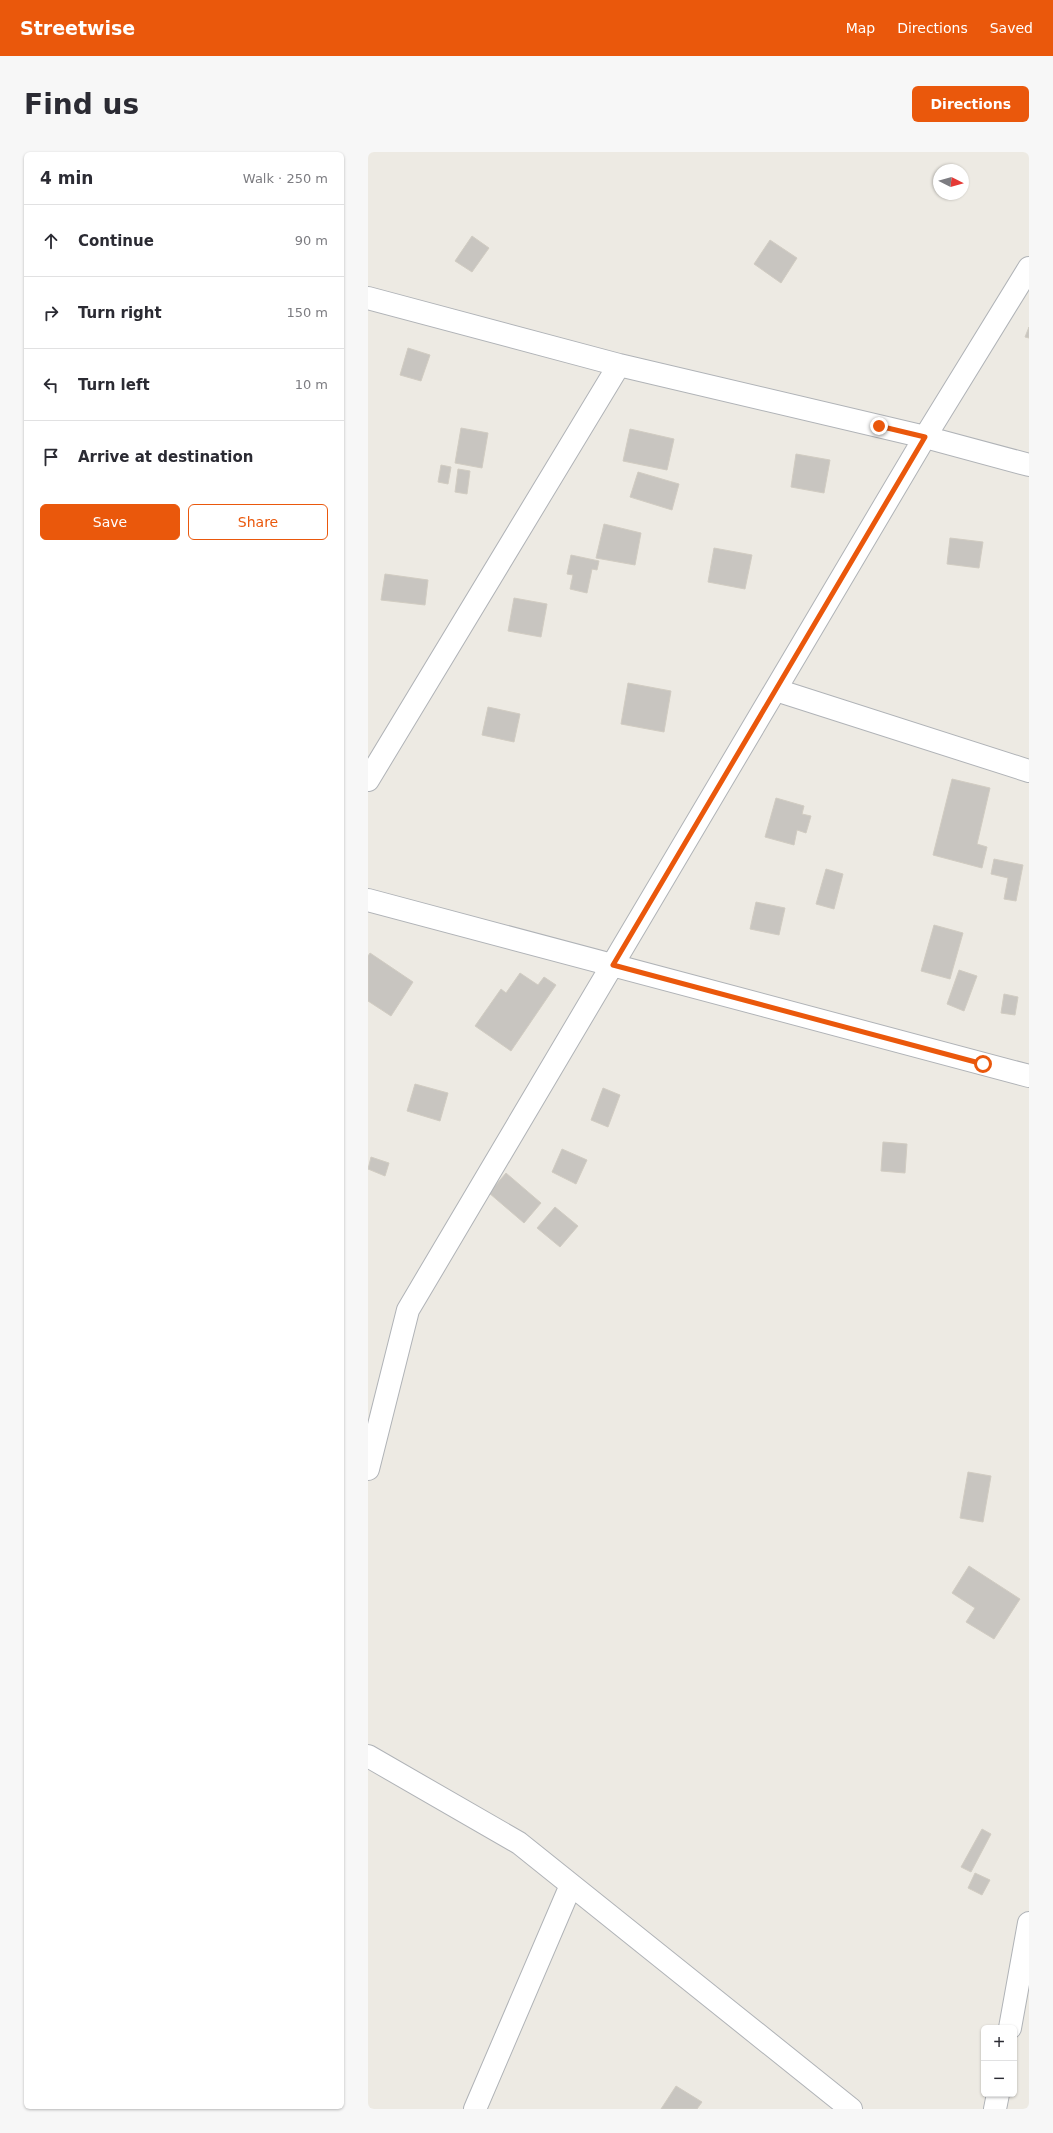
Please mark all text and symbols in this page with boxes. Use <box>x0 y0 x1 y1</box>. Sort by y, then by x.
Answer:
text: Streetwise <box>20 17 135 39</box>
text: Map <box>846 20 875 36</box>
text: Directions <box>897 20 968 36</box>
text: Saved <box>990 20 1033 36</box>
button: Directions <box>912 86 1029 122</box>
text: Find us <box>24 88 139 121</box>
north arrow <box>933 164 969 200</box>
text: 4 min <box>40 168 93 188</box>
text: Walk · 250 m <box>243 171 328 186</box>
icon: ahead <box>40 230 62 252</box>
text: Continue <box>78 232 154 250</box>
text: 90 m <box>295 233 328 248</box>
icon: right <box>40 302 62 324</box>
text: Turn right <box>78 304 162 322</box>
text: 150 m <box>286 305 328 320</box>
icon: left <box>40 374 62 396</box>
text: Turn left <box>78 376 150 394</box>
text: 10 m <box>295 377 328 392</box>
route end <box>870 417 888 435</box>
icon: arrive <box>40 446 62 468</box>
text: Arrive at destination <box>78 448 253 466</box>
button: Save <box>40 504 180 540</box>
button: Share <box>188 504 328 540</box>
route start <box>974 1055 992 1073</box>
map controls <box>981 2025 1017 2097</box>
button: + <box>981 2025 1017 2061</box>
button: − <box>981 2061 1017 2097</box>

